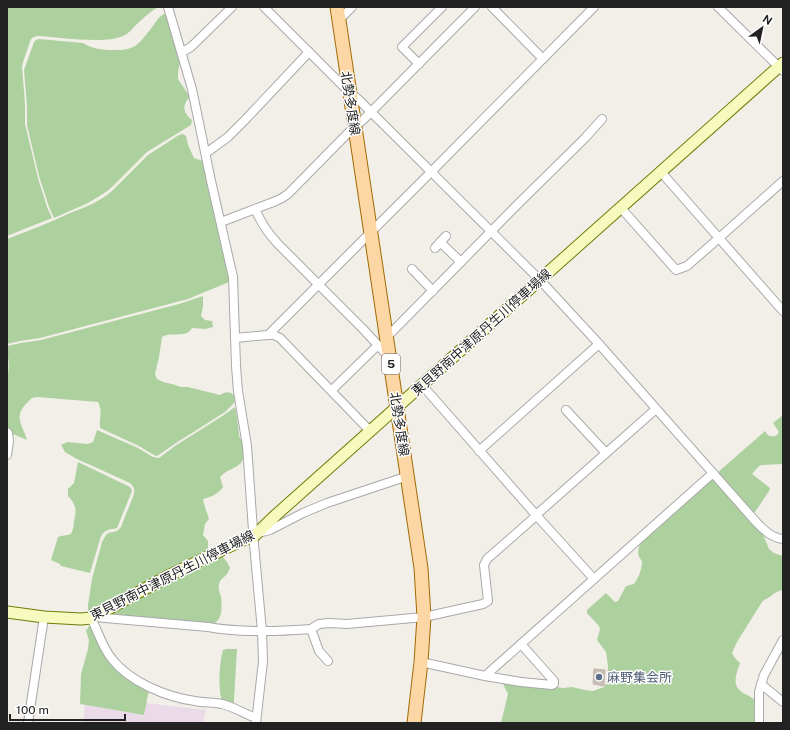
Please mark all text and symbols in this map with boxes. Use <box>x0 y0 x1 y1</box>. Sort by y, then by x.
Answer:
north arrow <box>742 8 782 48</box>
text: N <box>761 12 774 27</box>
street label: 北勢多度線 <box>338 70 363 136</box>
street label: 東貝野南中津原丹生川停車場線 <box>409 266 554 399</box>
road number: 5 <box>382 354 400 374</box>
street label: 北勢多度線 <box>387 391 412 457</box>
street label: 東貝野南中津原丹生川停車場線 <box>88 527 257 623</box>
place label: 麻野集会所 <box>607 670 672 685</box>
marker: 麻野集会所 <box>594 672 604 682</box>
scale bar <box>10 696 125 722</box>
text: 100 m <box>16 703 49 717</box>

